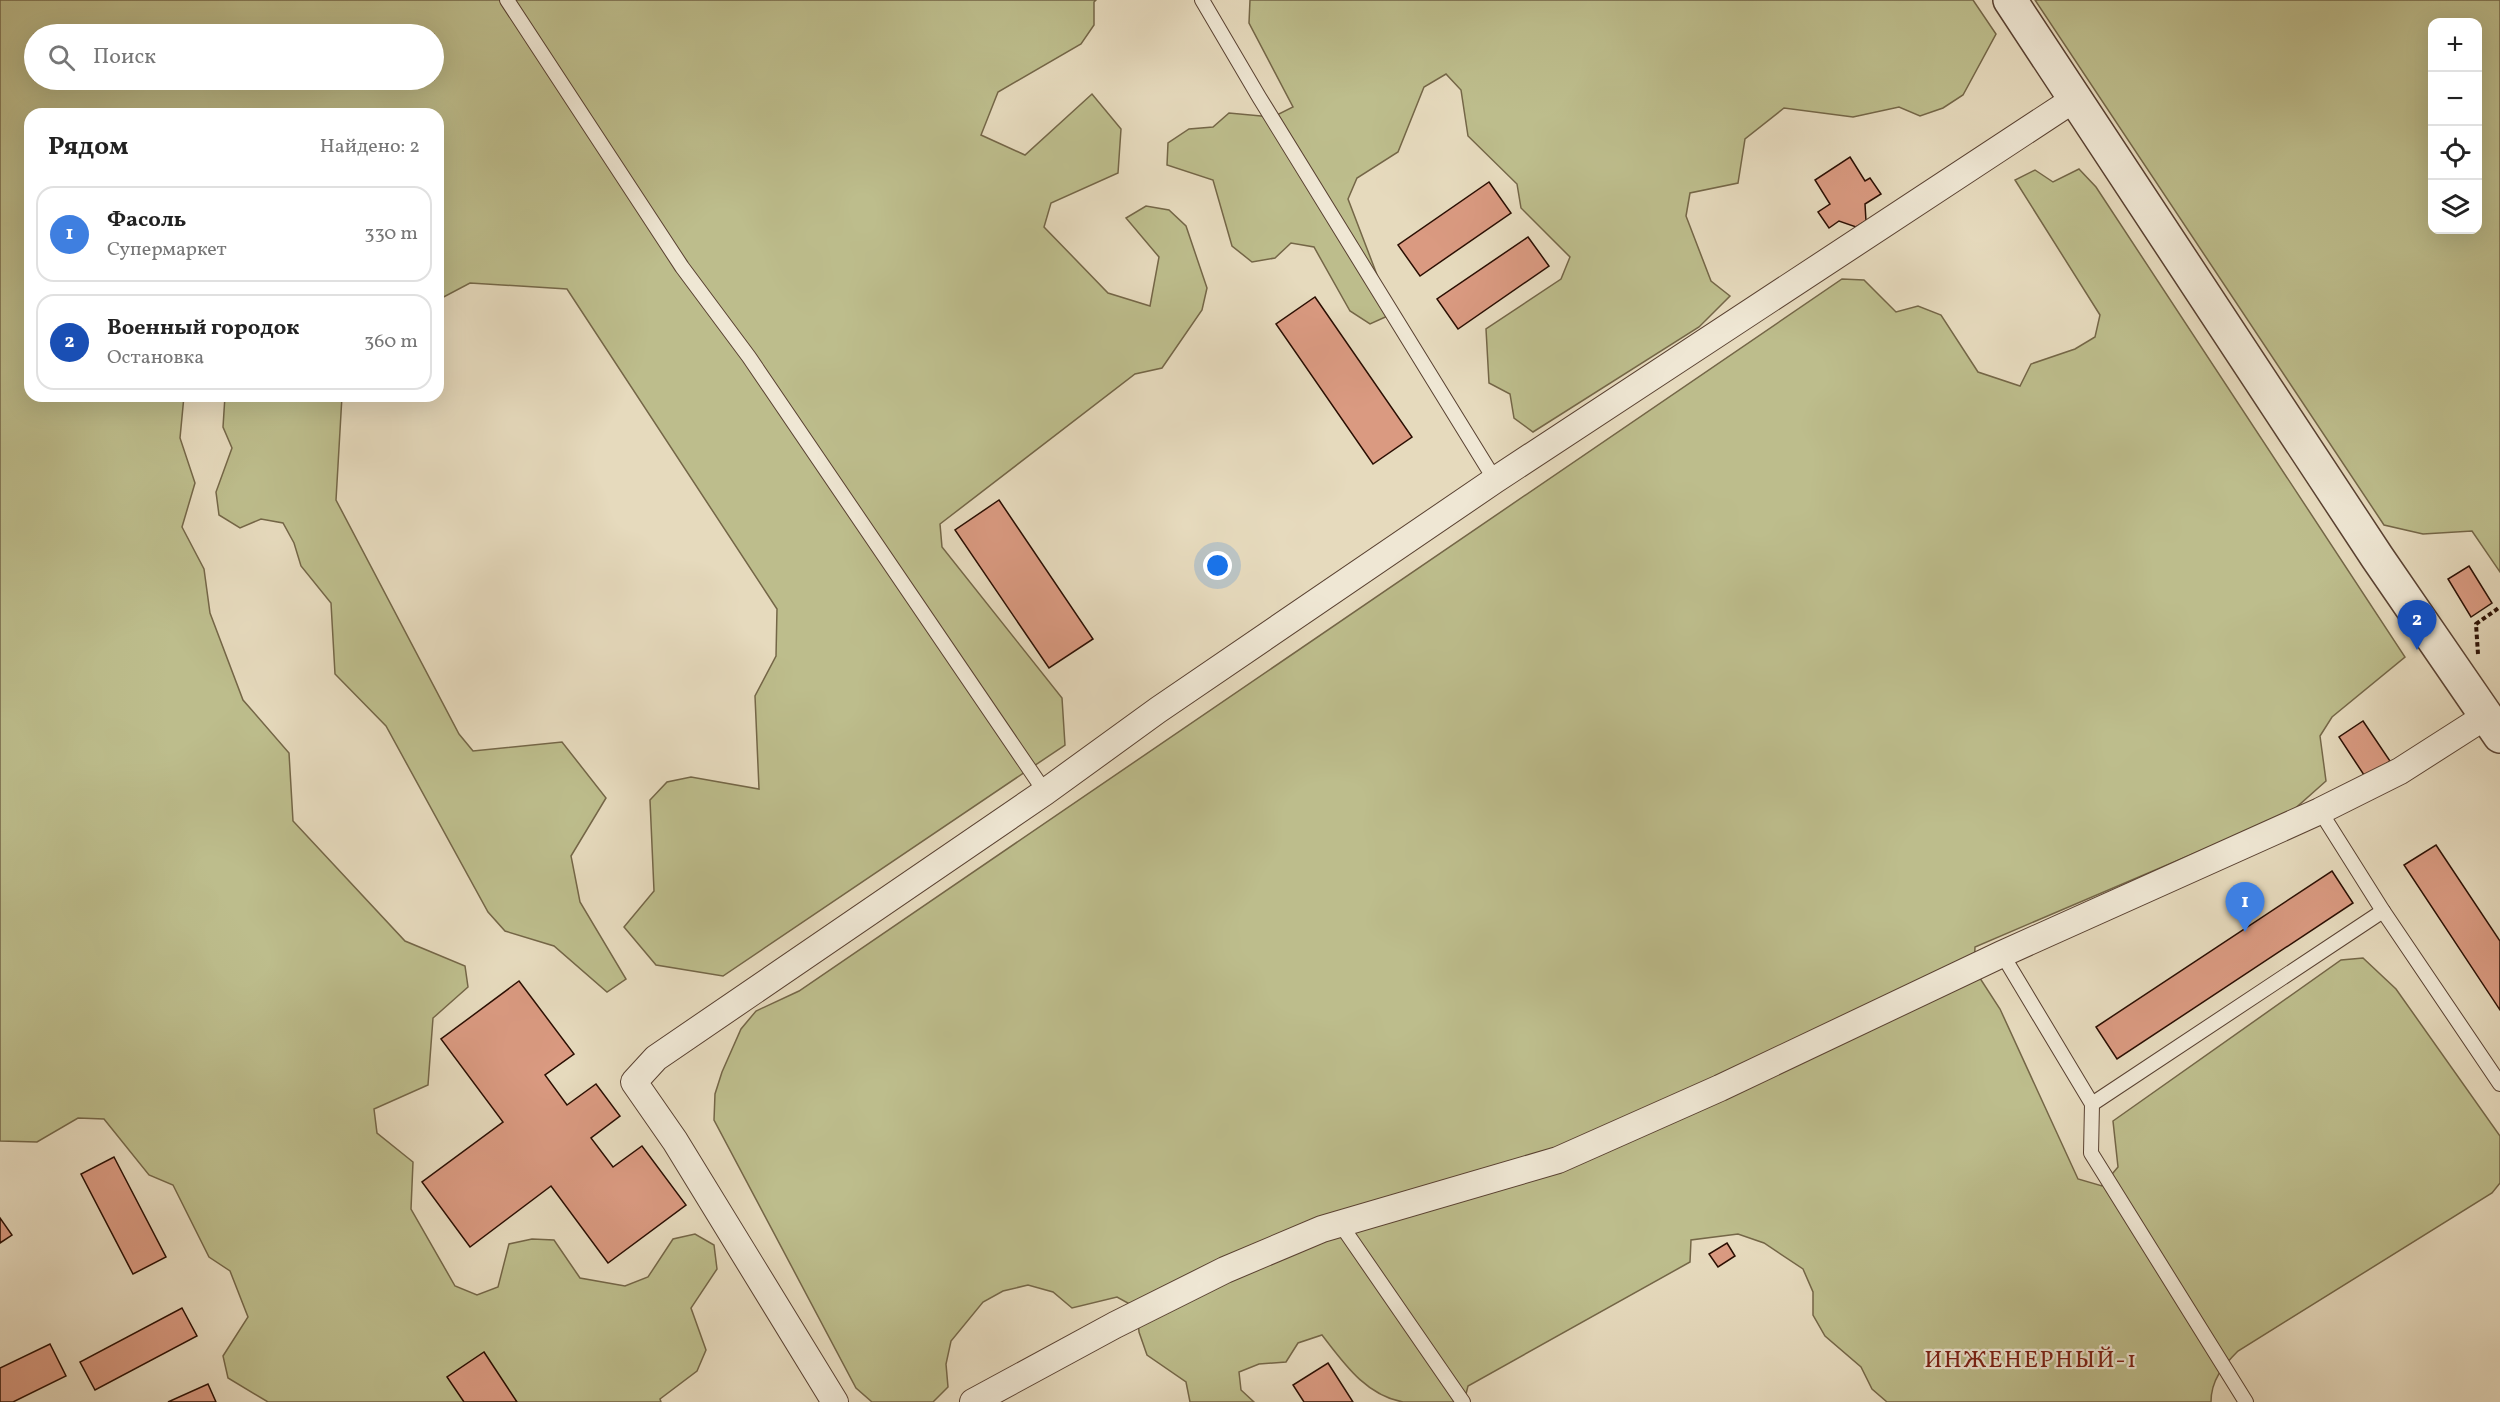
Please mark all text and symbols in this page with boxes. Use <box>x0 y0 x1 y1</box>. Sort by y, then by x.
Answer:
map controls <box>2428 18 2482 234</box>
button: + <box>2428 18 2482 72</box>
search box <box>24 24 444 90</box>
icon: search <box>45 41 78 74</box>
text: Поиск <box>93 42 156 73</box>
button: − <box>2428 72 2482 126</box>
button: locate <box>2428 126 2482 180</box>
text: Рядом <box>48 129 128 165</box>
text: Найдено: 2 <box>320 133 420 161</box>
button: layers <box>2428 180 2482 234</box>
text: Фасоль <box>107 205 186 236</box>
text: 1 <box>65 220 74 248</box>
text: 330 m <box>364 220 418 248</box>
text: Супермаркет <box>107 236 227 264</box>
text: Военный городок <box>107 313 299 344</box>
text: 2 <box>64 328 75 356</box>
text: 360 m <box>364 328 418 356</box>
text: Остановка <box>107 344 204 372</box>
your location <box>1203 551 1232 580</box>
pin: 2 <box>2398 600 2436 650</box>
pin: 1 <box>2226 882 2264 932</box>
district label: ИНЖЕНЕРНЫЙ-1 <box>1924 1344 2138 1378</box>

